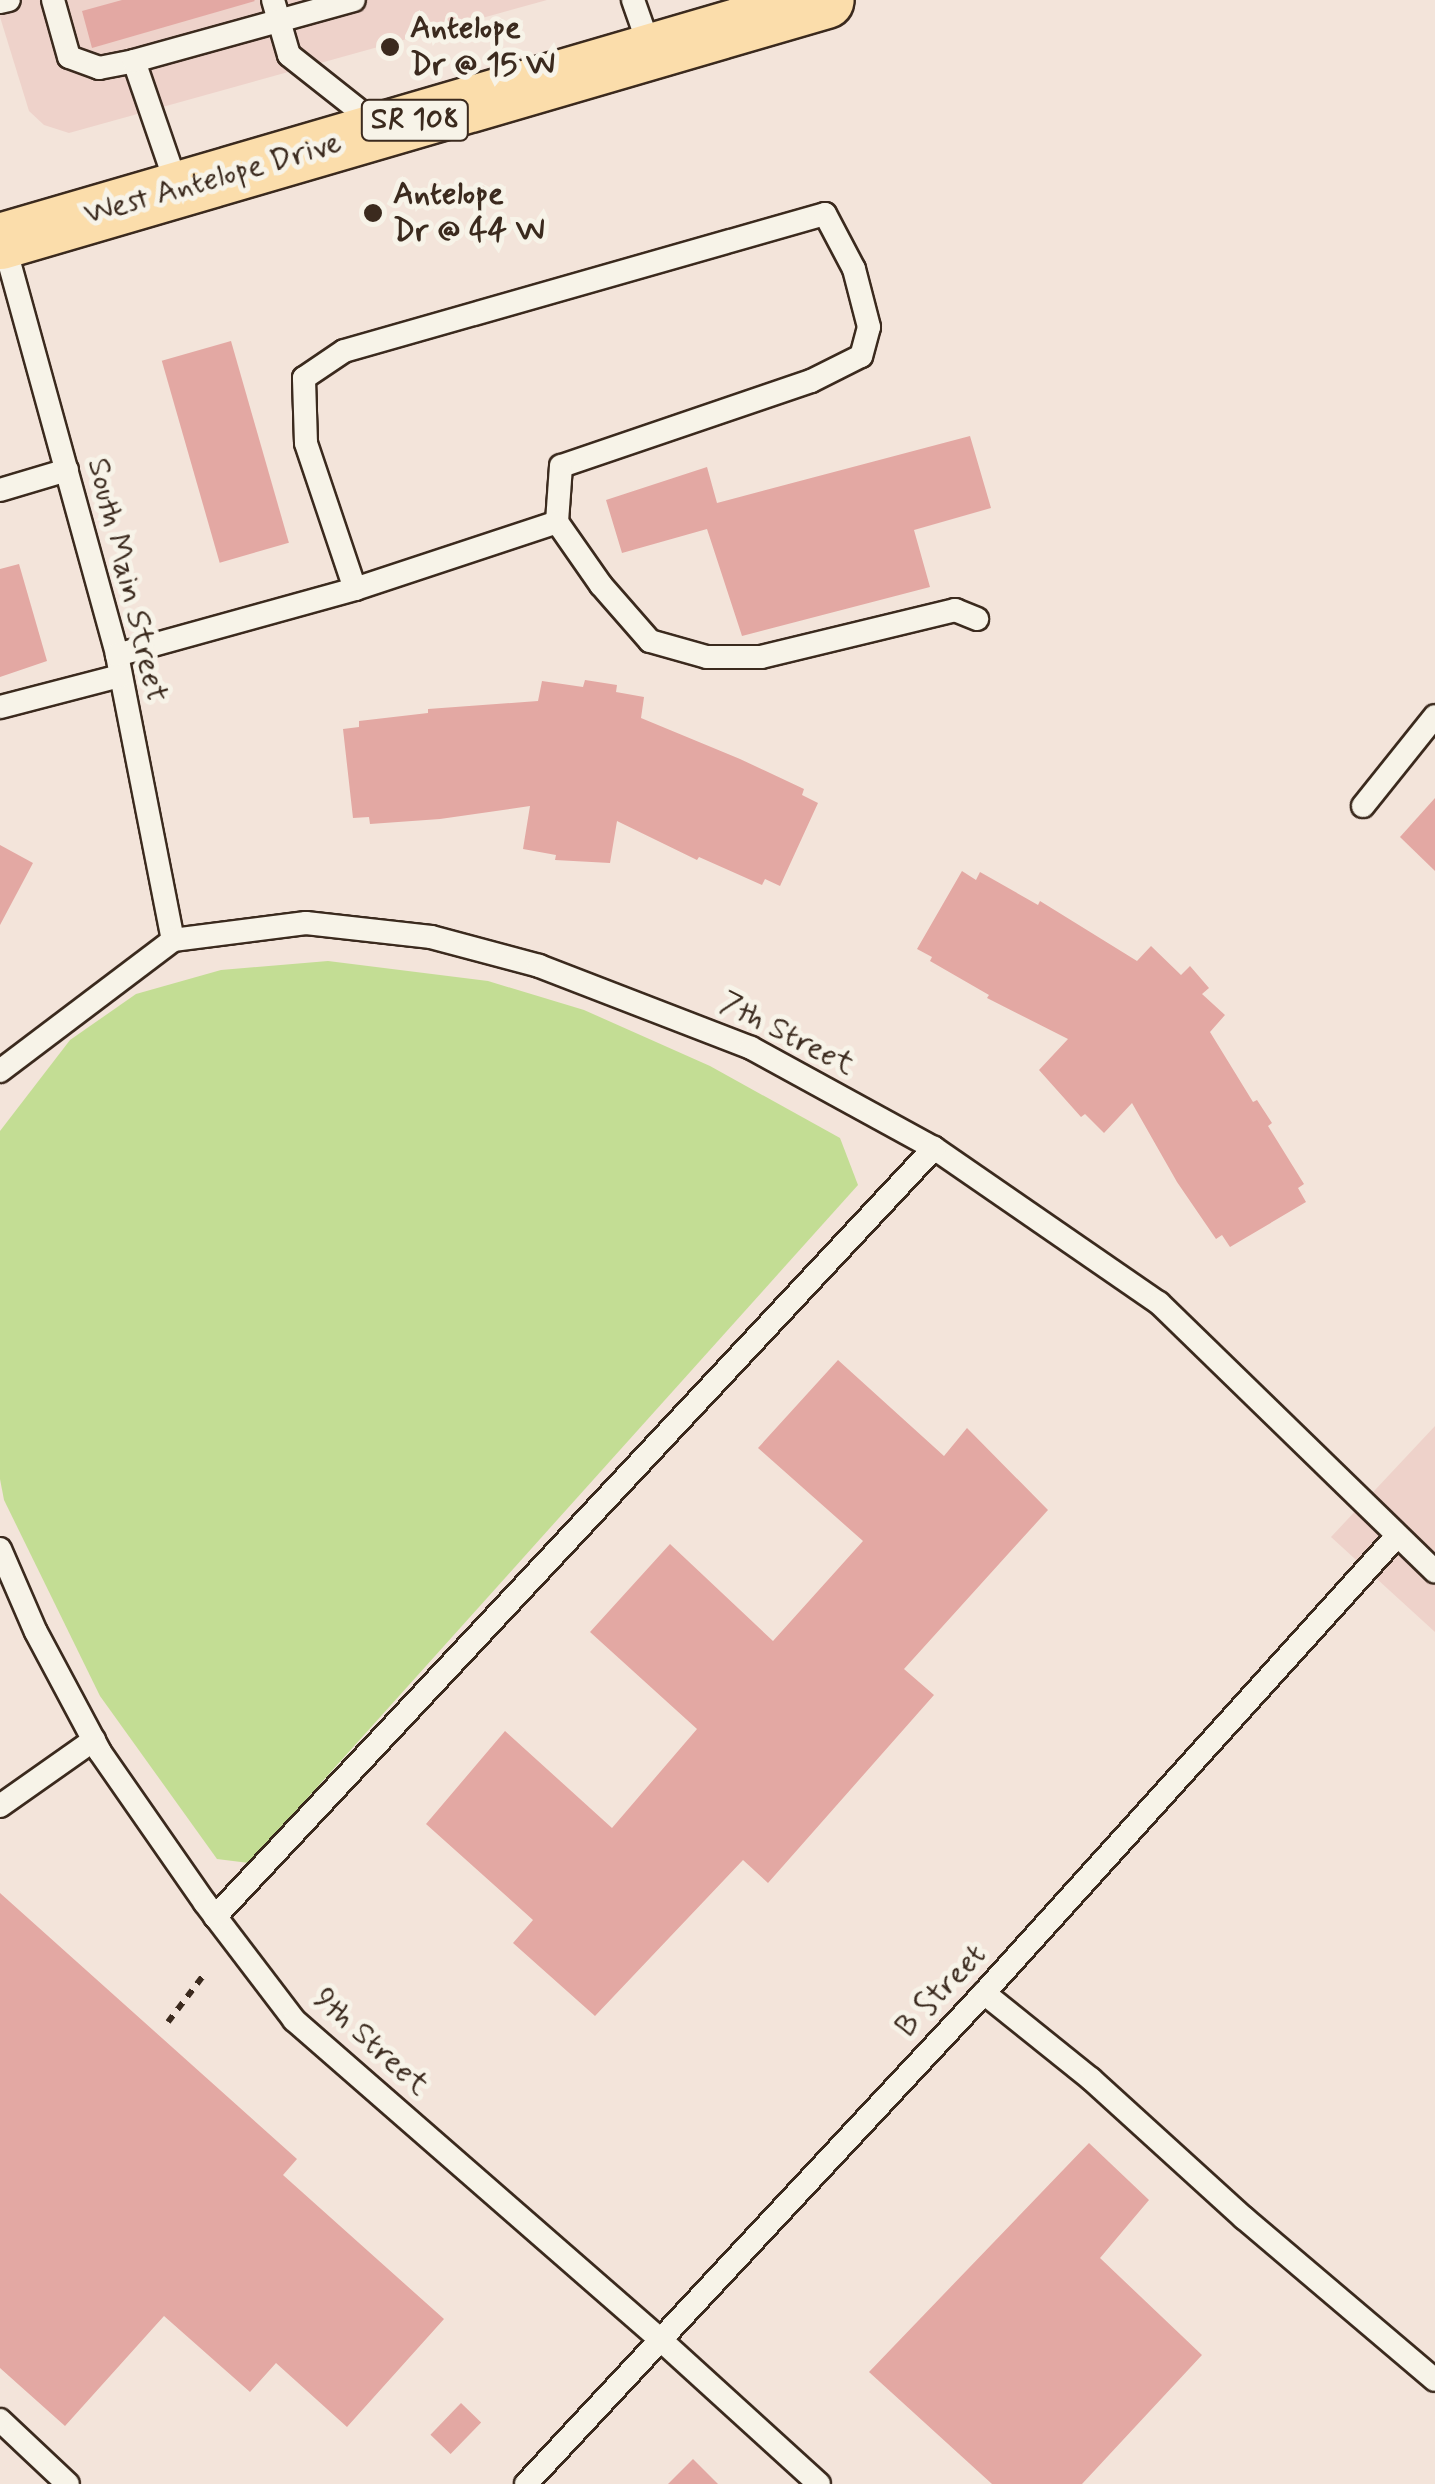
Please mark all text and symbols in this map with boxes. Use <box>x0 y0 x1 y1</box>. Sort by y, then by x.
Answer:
place label: Antelope Dr @ 15 W <box>410 10 555 85</box>
marker: Antelope Dr @ 15 W <box>379 36 401 58</box>
road number: SR 108 <box>360 95 470 145</box>
street label: West Antelope Drive <box>81 124 345 234</box>
place label: Antelope Dr @ 44 W <box>393 176 545 251</box>
marker: Antelope Dr @ 44 W <box>362 202 384 224</box>
street label: South Main Street <box>78 455 176 705</box>
street label: 7th Street <box>713 984 861 1084</box>
street label: B Street <box>886 1934 996 2048</box>
street label: 9th Street <box>305 1980 437 2104</box>

